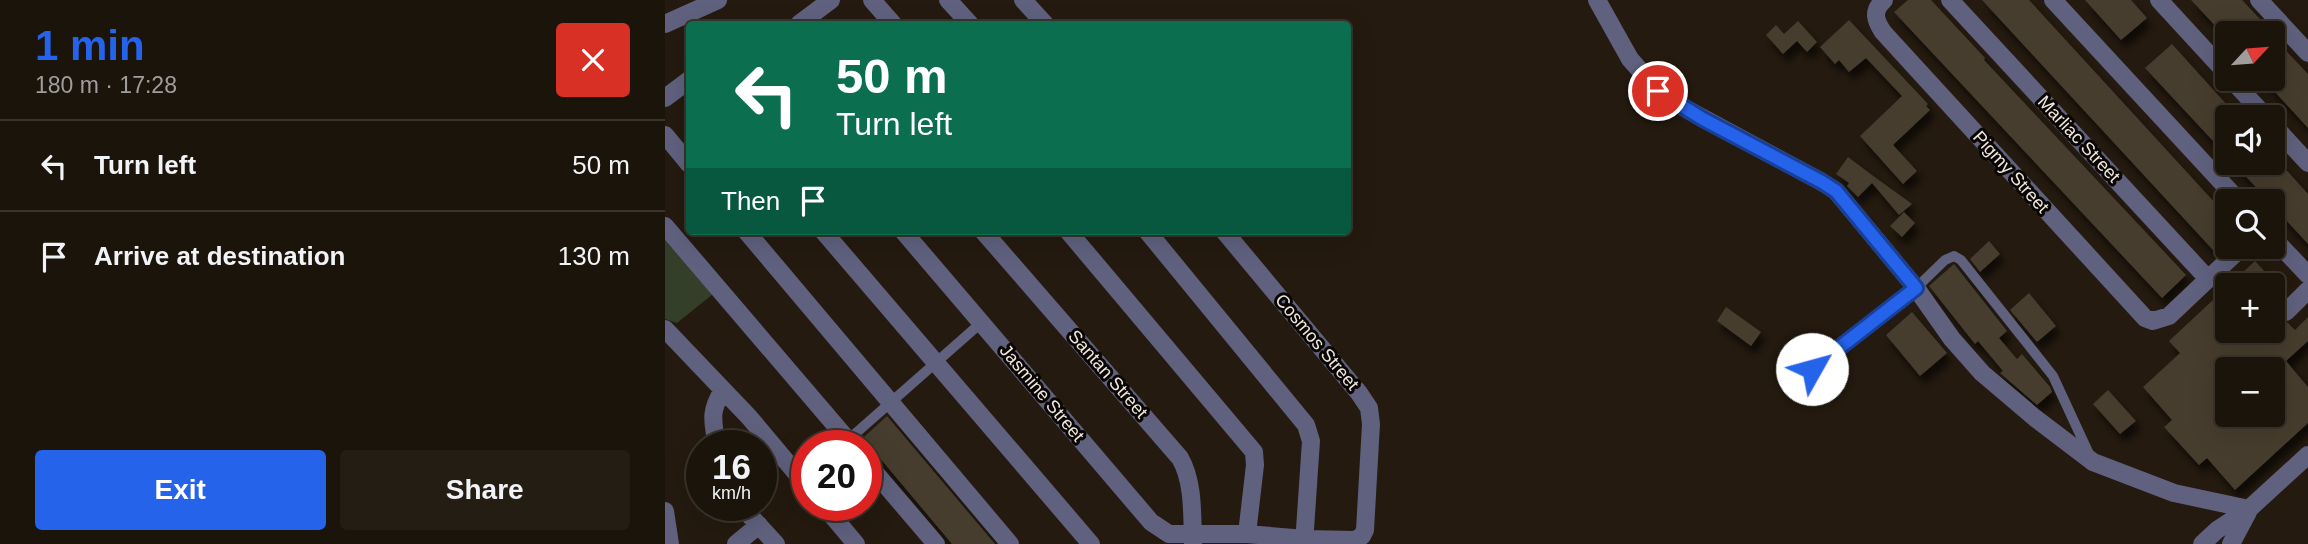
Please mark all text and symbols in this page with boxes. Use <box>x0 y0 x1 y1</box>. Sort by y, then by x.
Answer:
north arrow <box>2215 21 2285 91</box>
map controls <box>2215 21 2285 427</box>
text: 1 min <box>35 22 145 69</box>
button: close <box>556 23 630 97</box>
icon: left <box>721 49 812 140</box>
text: 50 m <box>836 49 948 103</box>
pin <box>1628 61 1688 121</box>
text: 180 m · 17:28 <box>35 72 177 98</box>
icon: arrive <box>1639 72 1677 110</box>
street label: Marliac Street <box>2034 92 2124 186</box>
button: sound <box>2215 105 2285 175</box>
text: Turn left <box>836 106 952 142</box>
street label: Pigmy Street <box>1969 127 2053 217</box>
icon: left <box>35 147 73 185</box>
text: Turn left <box>94 150 196 180</box>
text: 50 m <box>572 150 630 180</box>
icon: arrive <box>794 182 832 220</box>
text: Then <box>721 186 780 216</box>
button: search <box>2215 189 2285 259</box>
icon: arrive <box>35 238 73 276</box>
text: Arrive at destination <box>94 241 345 271</box>
text: 130 m <box>558 241 630 271</box>
button: + <box>2215 273 2285 343</box>
street label: Cosmos Street <box>1271 290 1363 394</box>
street label: Santan Street <box>1064 326 1152 422</box>
position arrow <box>1775 332 1849 406</box>
street label: Jasmine Street <box>996 341 1088 445</box>
button: − <box>2215 357 2285 427</box>
speed limit sign: 20 <box>791 430 882 521</box>
text: 16 <box>712 447 751 486</box>
button: Exit <box>35 450 326 530</box>
button: Share <box>340 450 630 530</box>
text: km/h <box>712 483 751 503</box>

